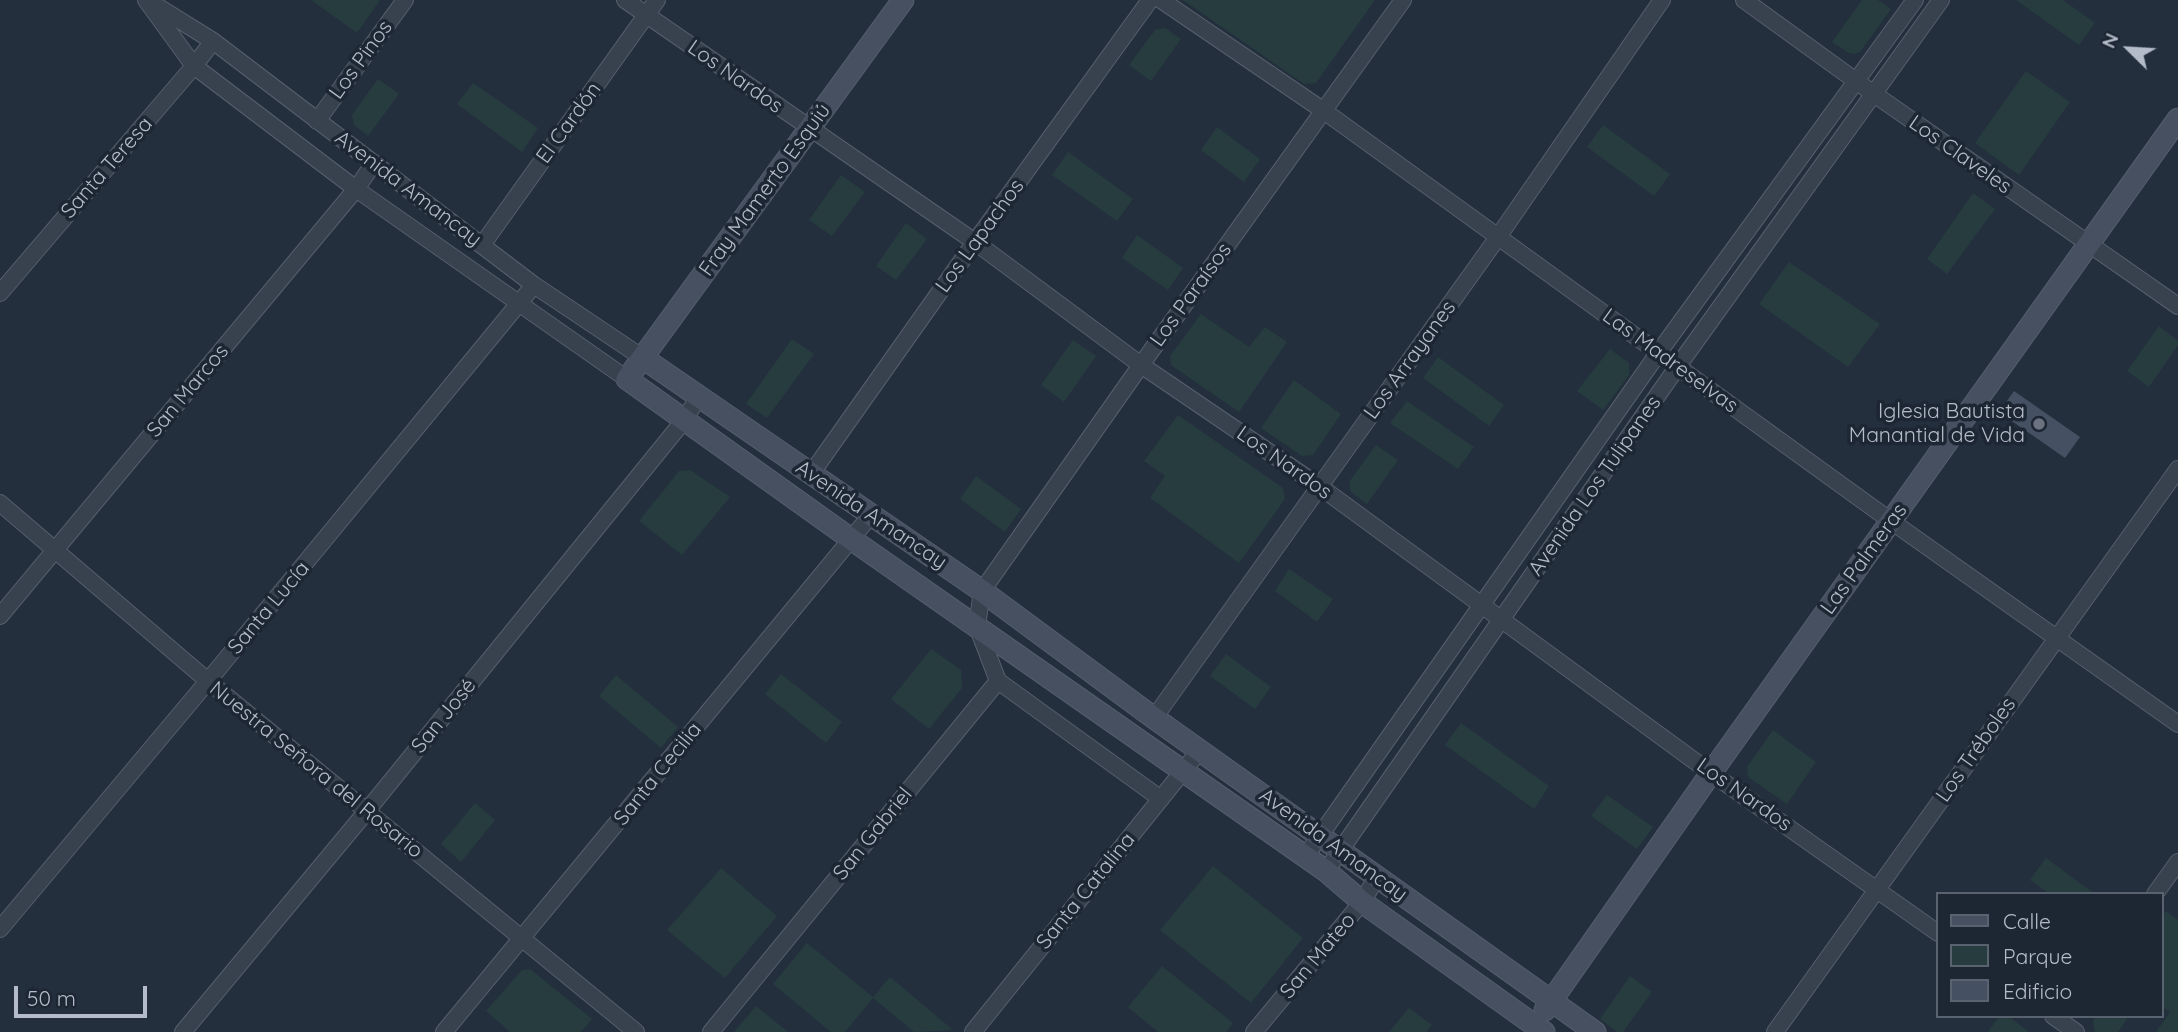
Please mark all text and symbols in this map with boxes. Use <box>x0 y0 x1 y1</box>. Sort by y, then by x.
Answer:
north arrow <box>2094 14 2164 84</box>
street label: Los Pinos <box>324 16 398 104</box>
text: N <box>2096 29 2124 52</box>
street label: Los Nardos <box>683 35 787 119</box>
street label: El Cardón <box>531 78 607 168</box>
street label: Fray Mamerto Esquiú <box>694 99 836 281</box>
street label: Los Claveles <box>1904 110 2016 200</box>
street label: Santa Teresa <box>56 112 158 224</box>
street label: Avenida Amancay <box>330 126 486 252</box>
street label: Los Lapachos <box>930 174 1030 298</box>
street label: Los Paraísos <box>1145 238 1237 352</box>
street label: Los Arrayanes <box>1359 296 1461 424</box>
street label: Las Madreselvas <box>1597 303 1743 419</box>
street label: San Marcos <box>142 339 234 443</box>
street label: Avenida Los Tulipanes <box>1523 391 1667 581</box>
place label: Iglesia Bautista Manantial de Vida <box>1849 399 2025 449</box>
marker: Iglesia Bautista Manantial de Vida <box>2031 416 2047 432</box>
street label: Los Nardos <box>1232 421 1336 505</box>
street label: Avenida Amancay <box>791 455 951 575</box>
street label: Las Palmeras <box>1815 499 1913 619</box>
street label: Santa Lucía <box>223 556 315 660</box>
street label: San José <box>406 674 482 758</box>
street label: Nuestra Señora del Rosario <box>204 676 428 864</box>
street label: Los Tréboles <box>1931 693 2021 807</box>
street label: Santa Cecilia <box>609 717 707 831</box>
street label: Los Nardos <box>1692 753 1796 837</box>
street label: San Gabriel <box>828 783 918 885</box>
street label: Avenida Amancay <box>1254 783 1412 907</box>
street label: Santa Catalina <box>1031 828 1141 954</box>
legend <box>1937 892 2164 1018</box>
street label: San Mateo <box>1275 908 1361 1004</box>
text: Calle <box>2003 908 2051 934</box>
text: Parque <box>2003 943 2072 969</box>
scale bar <box>18 972 150 1016</box>
text: Edificio <box>2003 978 2072 1004</box>
text: 50 m <box>27 985 76 1011</box>

